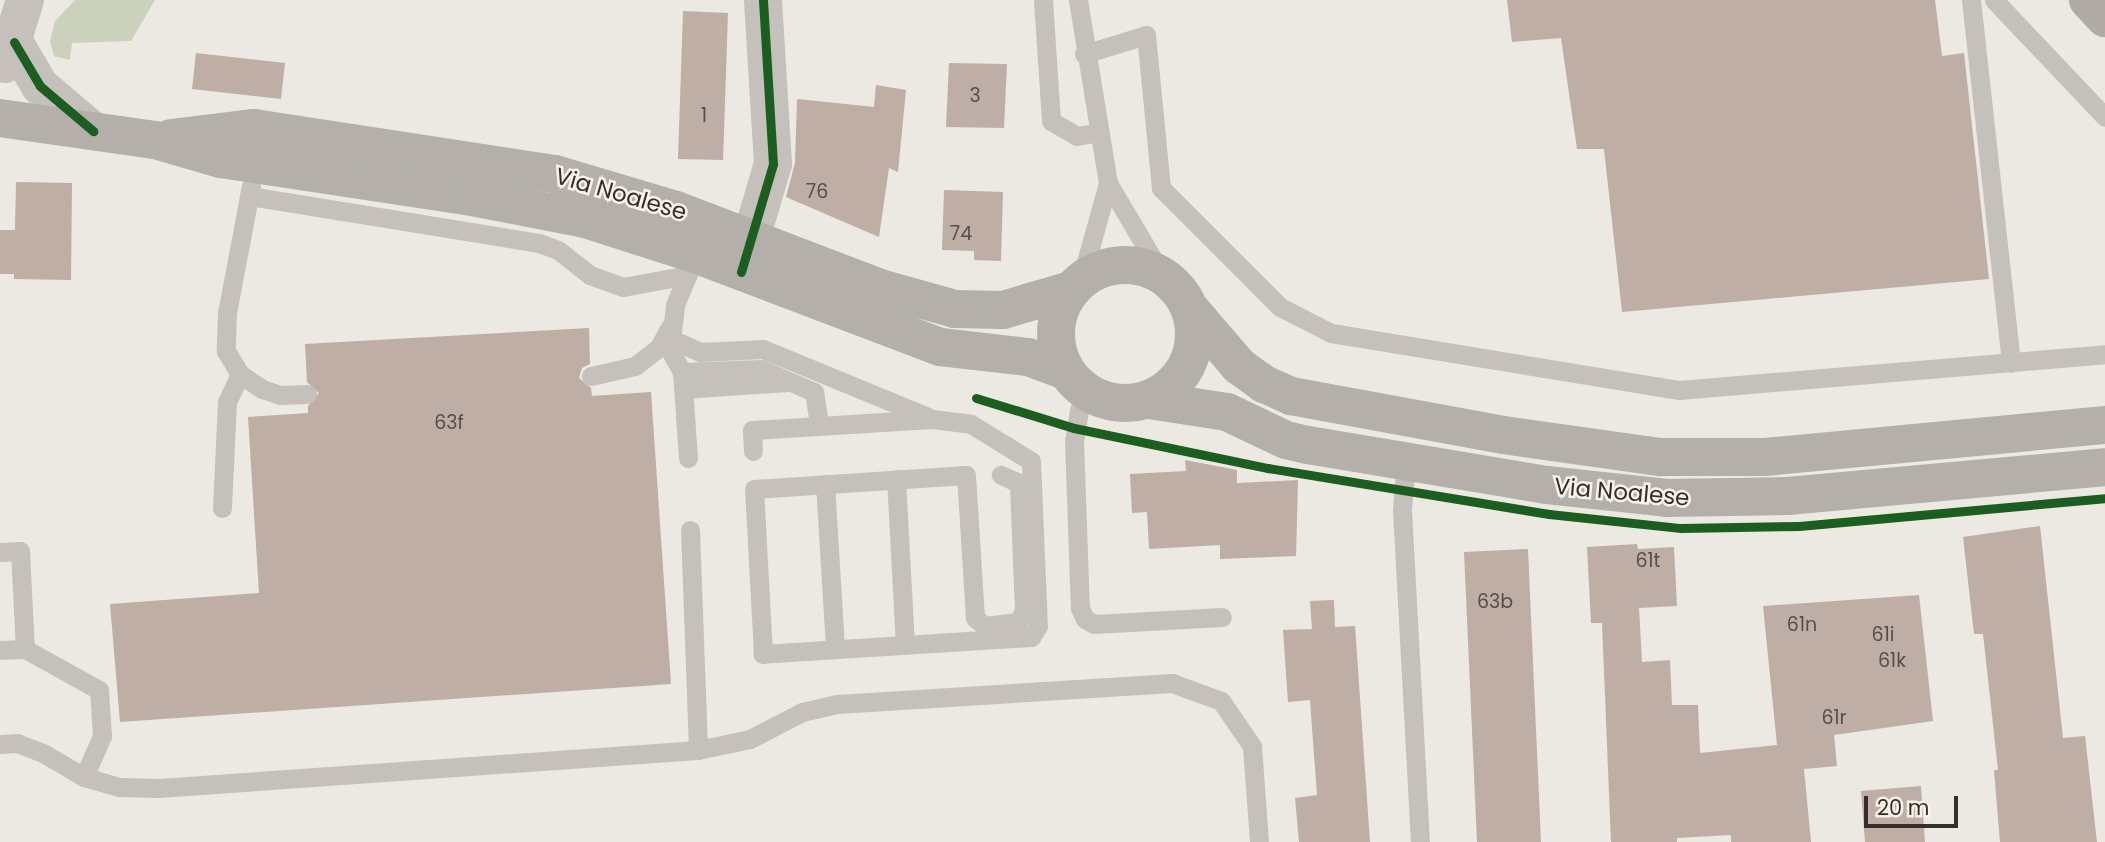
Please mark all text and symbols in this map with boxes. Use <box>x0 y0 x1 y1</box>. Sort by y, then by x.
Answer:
house number: 3 <box>969 85 981 107</box>
house number: 1 <box>701 105 707 127</box>
street label: Via Noalese <box>552 162 690 226</box>
house number: 76 <box>806 181 828 203</box>
house number: 74 <box>950 223 972 245</box>
house number: 63f <box>434 412 464 434</box>
street label: Via Noalese <box>1553 472 1691 512</box>
house number: 61t <box>1635 550 1661 572</box>
house number: 63b <box>1477 591 1513 613</box>
house number: 61n <box>1787 614 1817 636</box>
house number: 61i <box>1872 624 1894 646</box>
house number: 61k <box>1878 650 1906 672</box>
house number: 61r <box>1821 707 1847 729</box>
scale bar <box>1867 782 1962 826</box>
text: 20 m <box>1877 793 1930 822</box>

